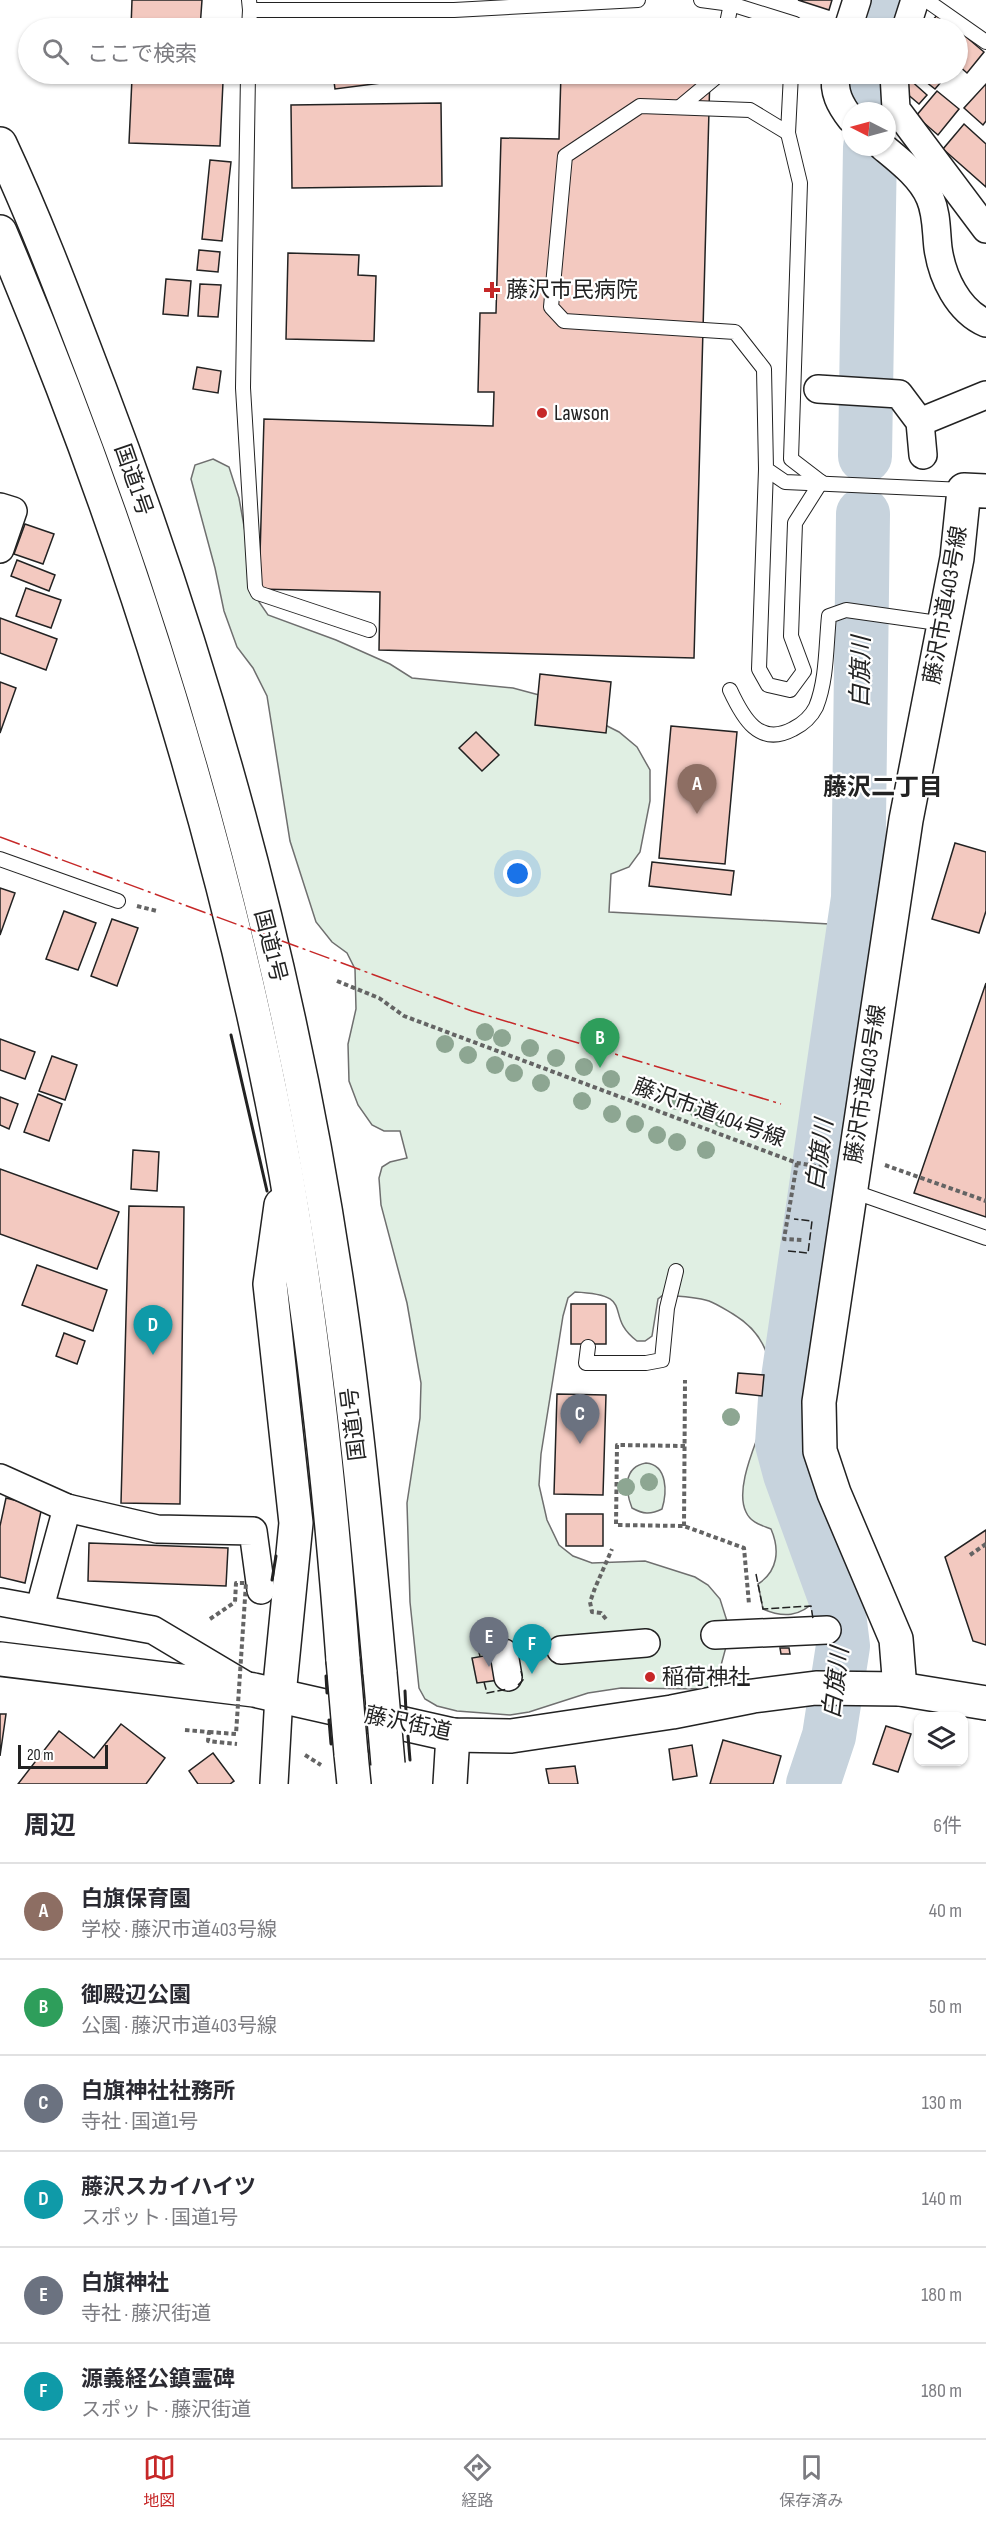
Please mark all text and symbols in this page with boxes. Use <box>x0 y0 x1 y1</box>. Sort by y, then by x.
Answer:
search box <box>18 18 968 84</box>
icon: search <box>39 35 72 68</box>
text: ここで検索 <box>87 41 197 68</box>
north arrow <box>842 102 896 156</box>
place label: 藤沢市民病院 <box>506 277 638 304</box>
marker: 藤沢市民病院 <box>483 281 501 299</box>
place label: Lawson <box>554 400 609 427</box>
marker: Lawson <box>535 406 549 420</box>
street label: 国道1号 <box>108 441 158 519</box>
street label: 藤沢市道403号線 <box>919 524 973 686</box>
water label: 白旗川 <box>846 633 876 708</box>
pin: A <box>678 764 716 814</box>
district label: 藤沢二丁目 <box>823 773 943 802</box>
your location <box>503 859 532 888</box>
street label: 国道1号 <box>248 907 292 985</box>
street label: 藤沢市道403号線 <box>840 1003 892 1165</box>
pin: B <box>580 1018 620 1068</box>
street label: 藤沢市道404号線 <box>629 1073 789 1153</box>
water label: 白旗川 <box>801 1114 840 1193</box>
pin: D <box>134 1306 172 1355</box>
street label: 国道1号 <box>336 1386 372 1462</box>
pin: C <box>560 1394 600 1444</box>
pin: E <box>470 1618 508 1667</box>
pin: F <box>512 1624 552 1674</box>
water label: 白旗川 <box>817 1643 855 1720</box>
place label: 稲荷神社 <box>662 1664 750 1691</box>
marker: 稲荷神社 <box>643 1670 657 1684</box>
street label: 藤沢街道 <box>362 1702 454 1746</box>
map controls <box>914 1712 968 1766</box>
button: layers <box>914 1712 968 1766</box>
scale bar <box>18 1742 108 1770</box>
text: 20 m <box>27 1746 54 1765</box>
text: 周辺 <box>24 1811 76 1842</box>
text: 6件 <box>933 1814 962 1838</box>
text: 白旗保育園 <box>81 1886 191 1913</box>
text: A <box>39 1899 48 1923</box>
text: 40 m <box>929 1899 962 1923</box>
text: 学校 · 藤沢市道403号線 <box>81 1918 277 1942</box>
text: 御殿辺公園 <box>81 1982 191 2009</box>
text: B <box>39 1995 48 2019</box>
text: 50 m <box>929 1995 962 2019</box>
text: 公園 · 藤沢市道403号線 <box>81 2014 277 2038</box>
text: 白旗神社社務所 <box>81 2078 235 2105</box>
text: C <box>38 2091 49 2115</box>
text: 130 m <box>922 2091 962 2115</box>
text: 寺社 · 国道1号 <box>81 2110 198 2134</box>
text: 藤沢スカイハイツ <box>81 2174 256 2201</box>
text: D <box>38 2187 49 2211</box>
text: 140 m <box>922 2187 962 2211</box>
text: スポット · 国道1号 <box>81 2206 238 2230</box>
text: 白旗神社 <box>81 2270 169 2297</box>
text: E <box>39 2283 48 2307</box>
text: 180 m <box>921 2283 962 2307</box>
text: 寺社 · 藤沢街道 <box>81 2302 211 2326</box>
text: 源義経公鎮霊碑 <box>81 2366 235 2393</box>
text: F <box>39 2379 48 2403</box>
text: 180 m <box>921 2379 962 2403</box>
text: スポット · 藤沢街道 <box>81 2398 251 2422</box>
tab: 地図 <box>143 2451 176 2511</box>
tab: 経路 <box>461 2451 494 2511</box>
tab: 保存済み <box>779 2451 843 2511</box>

